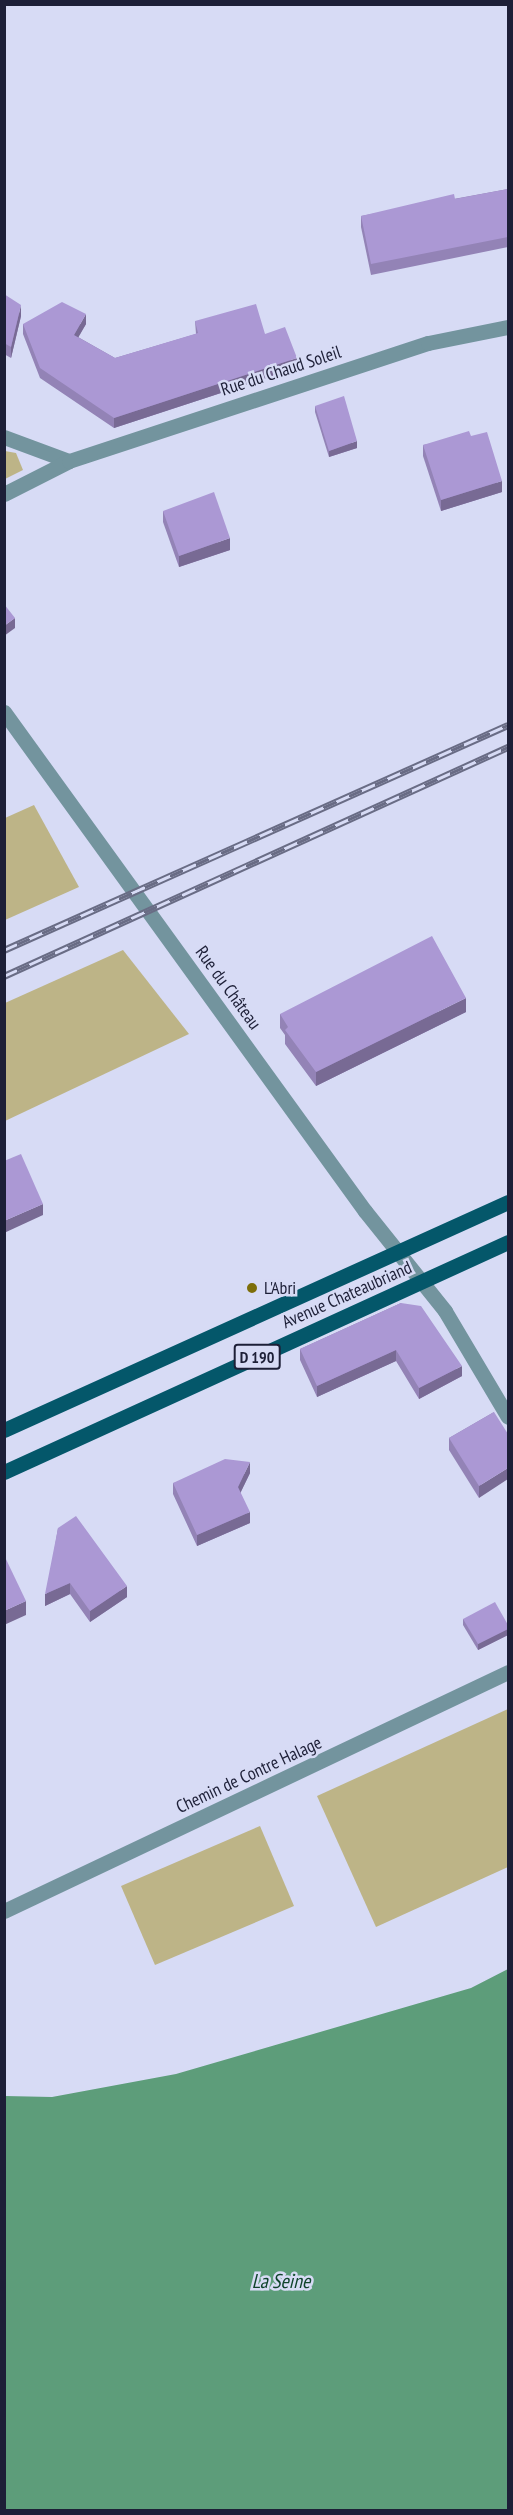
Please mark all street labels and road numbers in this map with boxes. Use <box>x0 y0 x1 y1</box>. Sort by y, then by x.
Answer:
street label: Rue du Chaud Soleil <box>218 341 344 401</box>
street label: Rue du Château <box>191 942 265 1034</box>
street label: Avenue Chateaubriand <box>279 1257 415 1333</box>
road number: D 190 <box>233 1344 281 1370</box>
street label: Chemin de Contre Halage <box>173 1732 325 1818</box>

